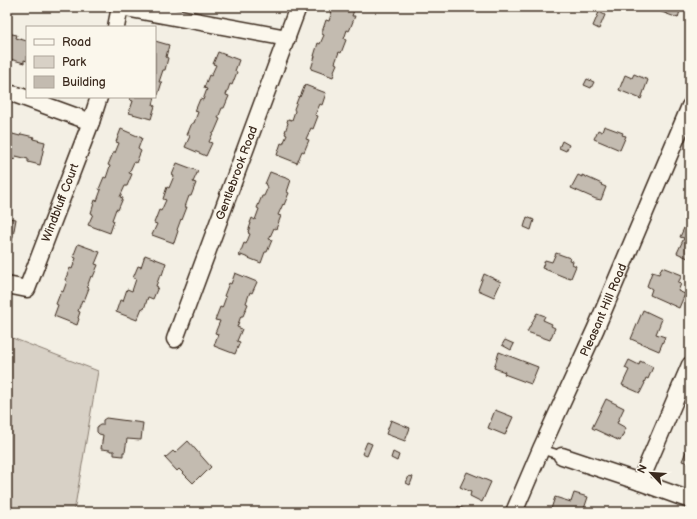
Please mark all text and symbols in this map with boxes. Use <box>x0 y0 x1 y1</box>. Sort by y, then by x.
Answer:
legend <box>26 26 156 98</box>
text: Road <box>62 35 91 50</box>
text: Park <box>62 55 86 70</box>
text: Building <box>62 75 106 90</box>
street label: Gentlebrook Road <box>213 124 261 222</box>
street label: Windbluff Court <box>39 161 83 244</box>
street label: Pleasant Hill Road <box>577 261 630 359</box>
north arrow <box>631 453 671 493</box>
text: N <box>635 462 650 475</box>

